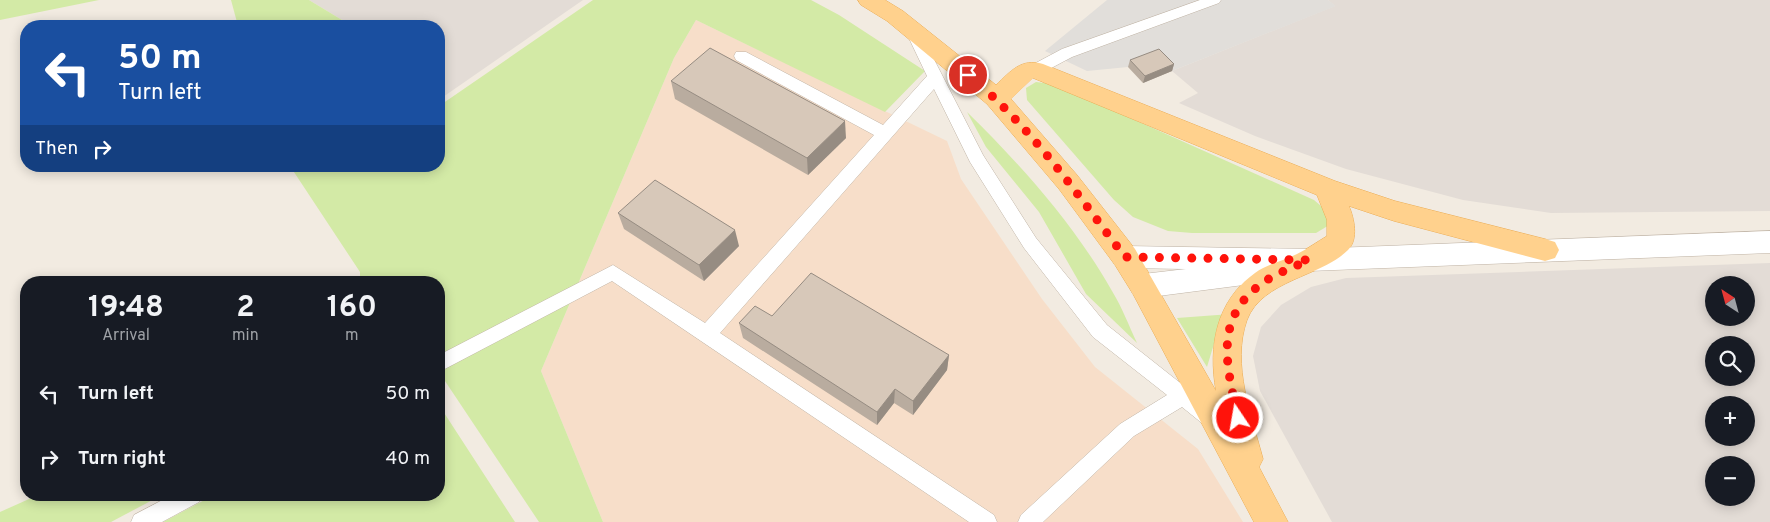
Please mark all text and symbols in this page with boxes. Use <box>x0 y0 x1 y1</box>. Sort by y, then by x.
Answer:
text: 50 m <box>118 37 202 81</box>
icon: left <box>35 40 100 105</box>
pin <box>947 54 989 96</box>
icon: arrive <box>954 61 982 89</box>
text: Turn left <box>118 80 201 107</box>
icon: right <box>88 135 116 163</box>
text: Then <box>35 137 78 161</box>
north arrow <box>1705 276 1755 326</box>
map controls <box>1705 276 1755 506</box>
text: 19:48 <box>88 290 164 327</box>
text: 2 <box>236 290 255 327</box>
text: 160 <box>327 290 377 327</box>
text: Arrival <box>102 326 150 346</box>
text: min <box>232 326 259 346</box>
text: m <box>345 326 359 346</box>
button: search <box>1705 336 1755 386</box>
icon: left <box>35 380 63 408</box>
text: Turn left <box>78 382 154 406</box>
text: 50 m <box>385 382 430 406</box>
position arrow <box>1211 391 1263 443</box>
button: + <box>1705 396 1755 446</box>
icon: right <box>35 445 63 473</box>
text: Turn right <box>78 447 166 471</box>
text: 40 m <box>385 447 430 471</box>
button: − <box>1705 456 1755 506</box>

